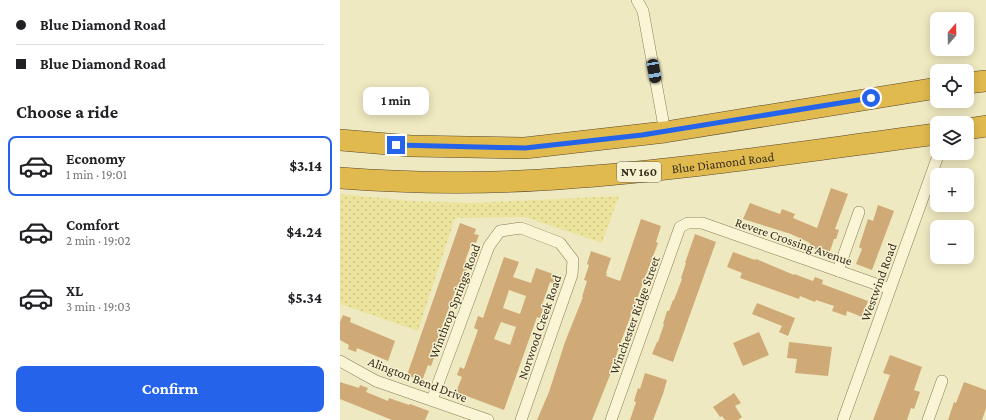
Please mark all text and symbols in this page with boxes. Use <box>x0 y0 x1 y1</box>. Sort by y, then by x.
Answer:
north arrow <box>930 12 974 56</box>
map controls <box>930 12 974 264</box>
text: Blue Diamond Road <box>40 17 166 33</box>
text: Blue Diamond Road <box>40 56 166 72</box>
car <box>646 58 662 84</box>
button: locate <box>930 64 974 108</box>
callout: 1 min <box>363 87 429 115</box>
route start <box>862 89 880 107</box>
text: 1 min <box>381 93 411 108</box>
text: Choose a ride <box>16 102 118 122</box>
button: layers <box>930 116 974 160</box>
route end <box>387 136 405 154</box>
icon: car <box>18 148 54 184</box>
street label: Blue Diamond Road <box>671 149 775 176</box>
text: Economy <box>66 151 125 167</box>
text: $3.14 <box>289 158 322 174</box>
road number: NV 160 <box>617 162 661 182</box>
text: 1 min · 19:01 <box>66 167 127 182</box>
button: + <box>930 168 974 212</box>
icon: car <box>18 214 54 250</box>
street label: Revere Crossing Avenue <box>733 214 855 269</box>
text: Comfort <box>66 217 120 233</box>
button: − <box>930 220 974 264</box>
text: $4.24 <box>287 224 322 240</box>
text: 2 min · 19:02 <box>66 233 131 248</box>
street label: Westwind Road <box>857 241 900 323</box>
street label: Winthrop Springs Road <box>426 242 483 361</box>
street label: Winchester Ridge Street <box>606 253 663 376</box>
street label: Norwood Creek Road <box>515 273 564 381</box>
icon: car <box>18 280 54 316</box>
text: XL <box>66 283 83 299</box>
text: $5.34 <box>288 290 322 306</box>
text: 3 min · 19:03 <box>66 299 131 314</box>
street label: Alington Bend Drive <box>366 354 470 405</box>
button: Confirm <box>16 366 324 412</box>

